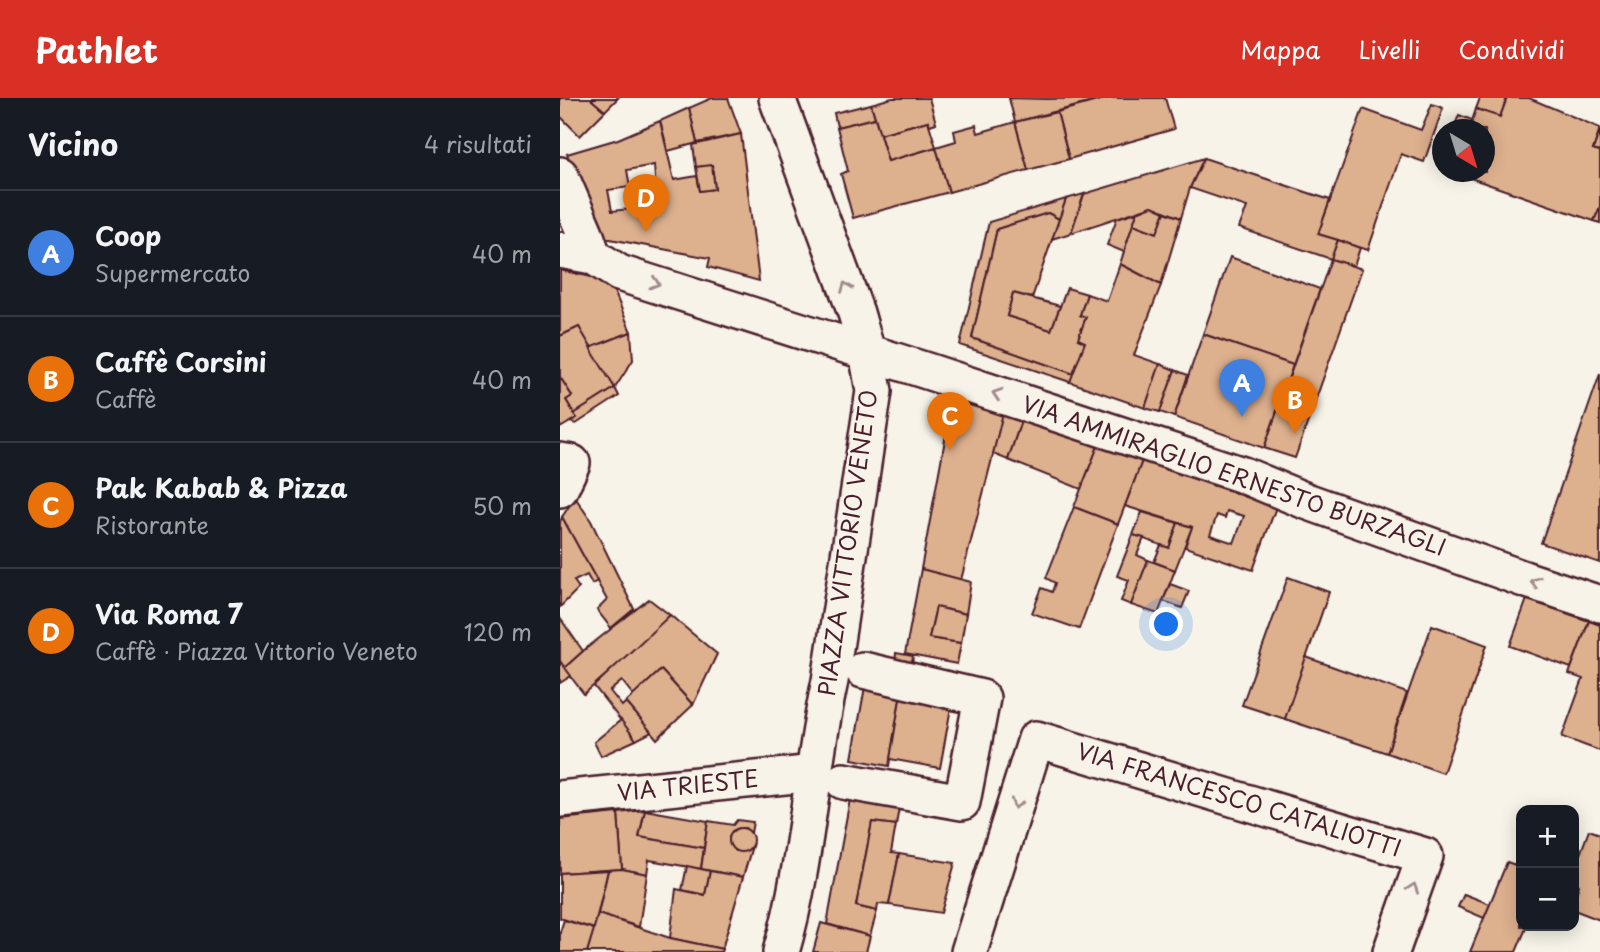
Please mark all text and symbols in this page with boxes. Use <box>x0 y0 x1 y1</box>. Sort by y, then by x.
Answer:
text: Pathlet <box>35 24 158 74</box>
text: Mappa <box>1241 31 1320 67</box>
text: Livelli <box>1358 31 1421 67</box>
text: Condividi <box>1459 31 1565 67</box>
north arrow <box>1432 119 1495 182</box>
text: Vicino <box>28 121 118 166</box>
text: 4 risultati <box>424 126 532 161</box>
pin: D <box>623 174 669 232</box>
text: Coop <box>95 216 161 255</box>
text: A <box>42 236 60 271</box>
text: 40 m <box>472 236 532 271</box>
text: Supermercato <box>95 255 250 290</box>
one-way arrow <box>648 275 660 290</box>
one-way arrow <box>841 282 855 294</box>
text: Caffè Corsini <box>95 342 267 381</box>
pin: A <box>1219 359 1265 417</box>
text: B <box>43 362 59 397</box>
text: 40 m <box>472 362 532 397</box>
pin: B <box>1272 376 1318 434</box>
text: Caffè <box>95 381 157 416</box>
street label: PIAZZA VITTORIO VENETO <box>808 387 885 698</box>
one-way arrow <box>991 387 1003 402</box>
street label: VIA AMMIRAGLIO ERNESTO BURZAGLI <box>1015 389 1453 563</box>
pin: C <box>927 392 973 450</box>
text: Pak Kabab & Pizza <box>95 468 347 507</box>
text: C <box>42 488 60 523</box>
text: 50 m <box>472 488 532 523</box>
text: Ristorante <box>95 507 209 542</box>
one-way arrow <box>1529 576 1541 591</box>
text: Via Roma 7 <box>95 594 243 633</box>
your location <box>1149 607 1183 641</box>
text: D <box>42 614 60 649</box>
text: 120 m <box>464 614 532 649</box>
text: Caffè · Piazza Vittorio Veneto <box>95 633 418 668</box>
street label: VIA FRANCESCO CATALIOTTI <box>1073 732 1406 865</box>
street label: VIA TRIESTE <box>615 760 760 809</box>
one-way arrow <box>1009 798 1024 810</box>
map controls <box>1516 805 1579 931</box>
button: + <box>1516 805 1579 868</box>
button: − <box>1516 868 1579 931</box>
one-way arrow <box>1405 882 1419 894</box>

